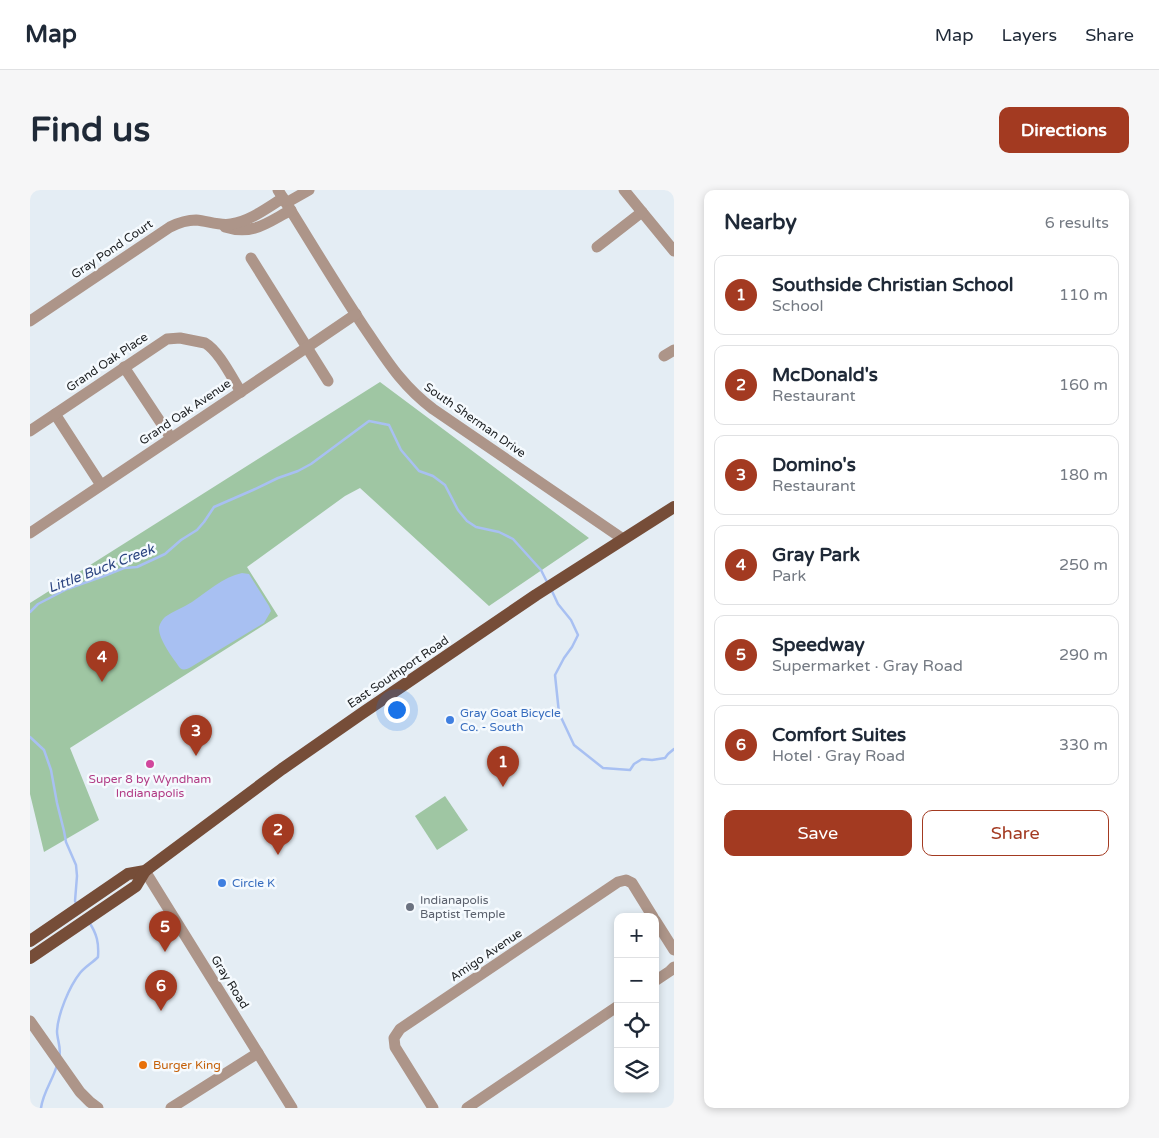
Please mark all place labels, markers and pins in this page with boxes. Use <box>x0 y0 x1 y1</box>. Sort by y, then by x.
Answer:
pin: 4 <box>86 641 118 682</box>
place label: Gray Goat Bicycle Co. - South <box>460 706 561 734</box>
marker: Gray Goat Bicycle Co. - South <box>444 714 456 726</box>
pin: 3 <box>180 715 212 756</box>
pin: 1 <box>487 746 519 787</box>
marker: Super 8 by Wyndham Indianapolis <box>144 758 156 770</box>
place label: Super 8 by Wyndham Indianapolis <box>89 772 211 800</box>
pin: 2 <box>262 814 294 855</box>
place label: Circle K <box>232 876 275 890</box>
marker: Circle K <box>216 877 228 889</box>
place label: Indianapolis Baptist Temple <box>420 893 505 921</box>
marker: Indianapolis Baptist Temple <box>404 901 416 913</box>
pin: 5 <box>149 911 181 952</box>
pin: 6 <box>145 970 177 1011</box>
place label: Burger King <box>153 1058 221 1072</box>
marker: Burger King <box>137 1059 149 1071</box>

